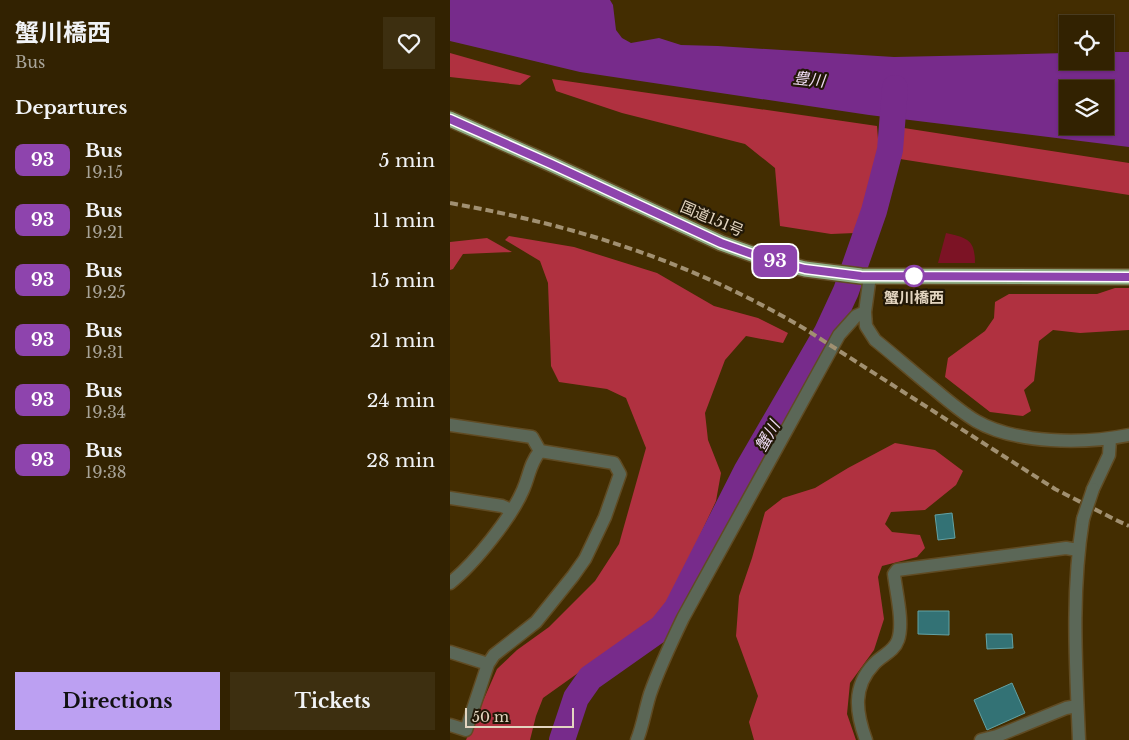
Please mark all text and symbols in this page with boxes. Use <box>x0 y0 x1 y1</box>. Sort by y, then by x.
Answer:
map controls <box>1059 15 1114 135</box>
button: locate <box>1059 15 1114 70</box>
button: heart <box>383 17 435 69</box>
text: 蟹川橋西 <box>15 18 111 47</box>
text: Bus <box>15 52 45 72</box>
water label: 豊川 <box>792 67 828 91</box>
button: layers <box>1059 80 1114 135</box>
text: Departures <box>15 96 127 119</box>
text: Bus <box>85 139 122 162</box>
text: 93 <box>31 149 54 171</box>
text: 5 min <box>379 149 435 172</box>
text: 19:15 <box>85 162 123 182</box>
street label: 国道151号 <box>678 197 747 240</box>
text: Bus <box>85 199 122 222</box>
text: 93 <box>31 209 54 231</box>
text: 11 min <box>373 209 435 232</box>
text: 19:21 <box>85 222 124 242</box>
line badge: 93 <box>752 245 798 277</box>
text: 93 <box>763 250 787 272</box>
text: Bus <box>85 259 122 282</box>
marker: 蟹川橋西 <box>903 265 925 287</box>
text: 93 <box>31 269 54 291</box>
text: 15 min <box>370 269 435 292</box>
text: 19:25 <box>85 282 126 302</box>
place label: 蟹川橋西 <box>884 288 944 307</box>
text: Bus <box>85 319 122 342</box>
text: 93 <box>31 329 54 351</box>
text: 21 min <box>369 329 435 352</box>
text: 19:31 <box>85 342 124 362</box>
text: Bus <box>85 379 122 402</box>
text: 93 <box>31 389 54 411</box>
text: 24 min <box>367 389 435 412</box>
text: 19:34 <box>85 402 126 422</box>
water label: 蟹川 <box>750 415 785 455</box>
text: Bus <box>85 439 122 462</box>
text: 93 <box>31 449 54 471</box>
text: 28 min <box>366 449 435 472</box>
text: 19:38 <box>85 462 127 482</box>
button: Directions <box>15 672 220 730</box>
button: Tickets <box>230 672 435 730</box>
scale bar <box>465 705 574 728</box>
text: 50 m <box>472 708 509 726</box>

